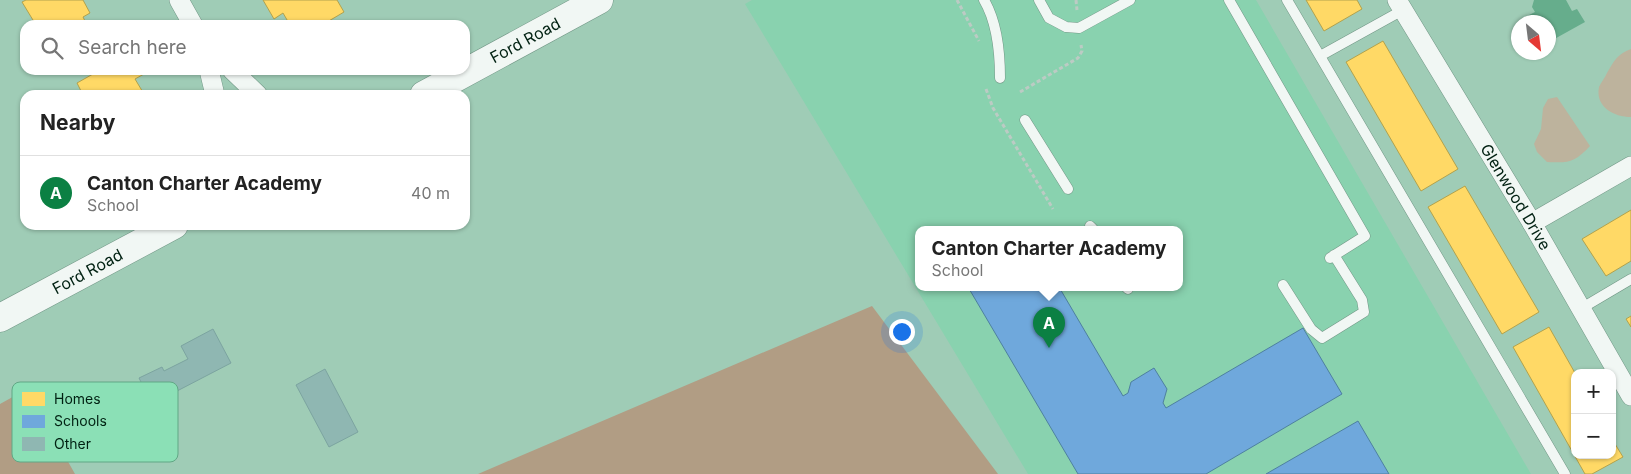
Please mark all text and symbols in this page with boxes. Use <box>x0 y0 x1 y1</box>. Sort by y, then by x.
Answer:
street label: Ford Road <box>486 13 564 67</box>
north arrow <box>1511 15 1556 60</box>
search box <box>20 20 470 75</box>
icon: search <box>38 34 66 62</box>
text: Search here <box>78 36 187 59</box>
text: Nearby <box>40 110 115 135</box>
street label: Glenwood Drive <box>1476 140 1555 254</box>
text: Canton Charter Academy <box>87 172 322 195</box>
text: A <box>50 183 62 203</box>
text: 40 m <box>411 183 450 203</box>
text: School <box>87 195 139 215</box>
popup <box>915 226 1183 291</box>
text: Canton Charter Academy <box>932 237 1166 260</box>
street label: Ford Road <box>49 244 126 298</box>
text: School <box>932 260 983 280</box>
pin: A <box>1033 307 1065 348</box>
your location <box>889 319 915 345</box>
map controls <box>1571 369 1616 459</box>
button: + <box>1571 369 1616 414</box>
legend <box>12 382 178 462</box>
text: Homes <box>54 390 101 407</box>
text: Schools <box>54 412 107 429</box>
button: − <box>1571 414 1616 459</box>
text: Other <box>54 435 91 452</box>

